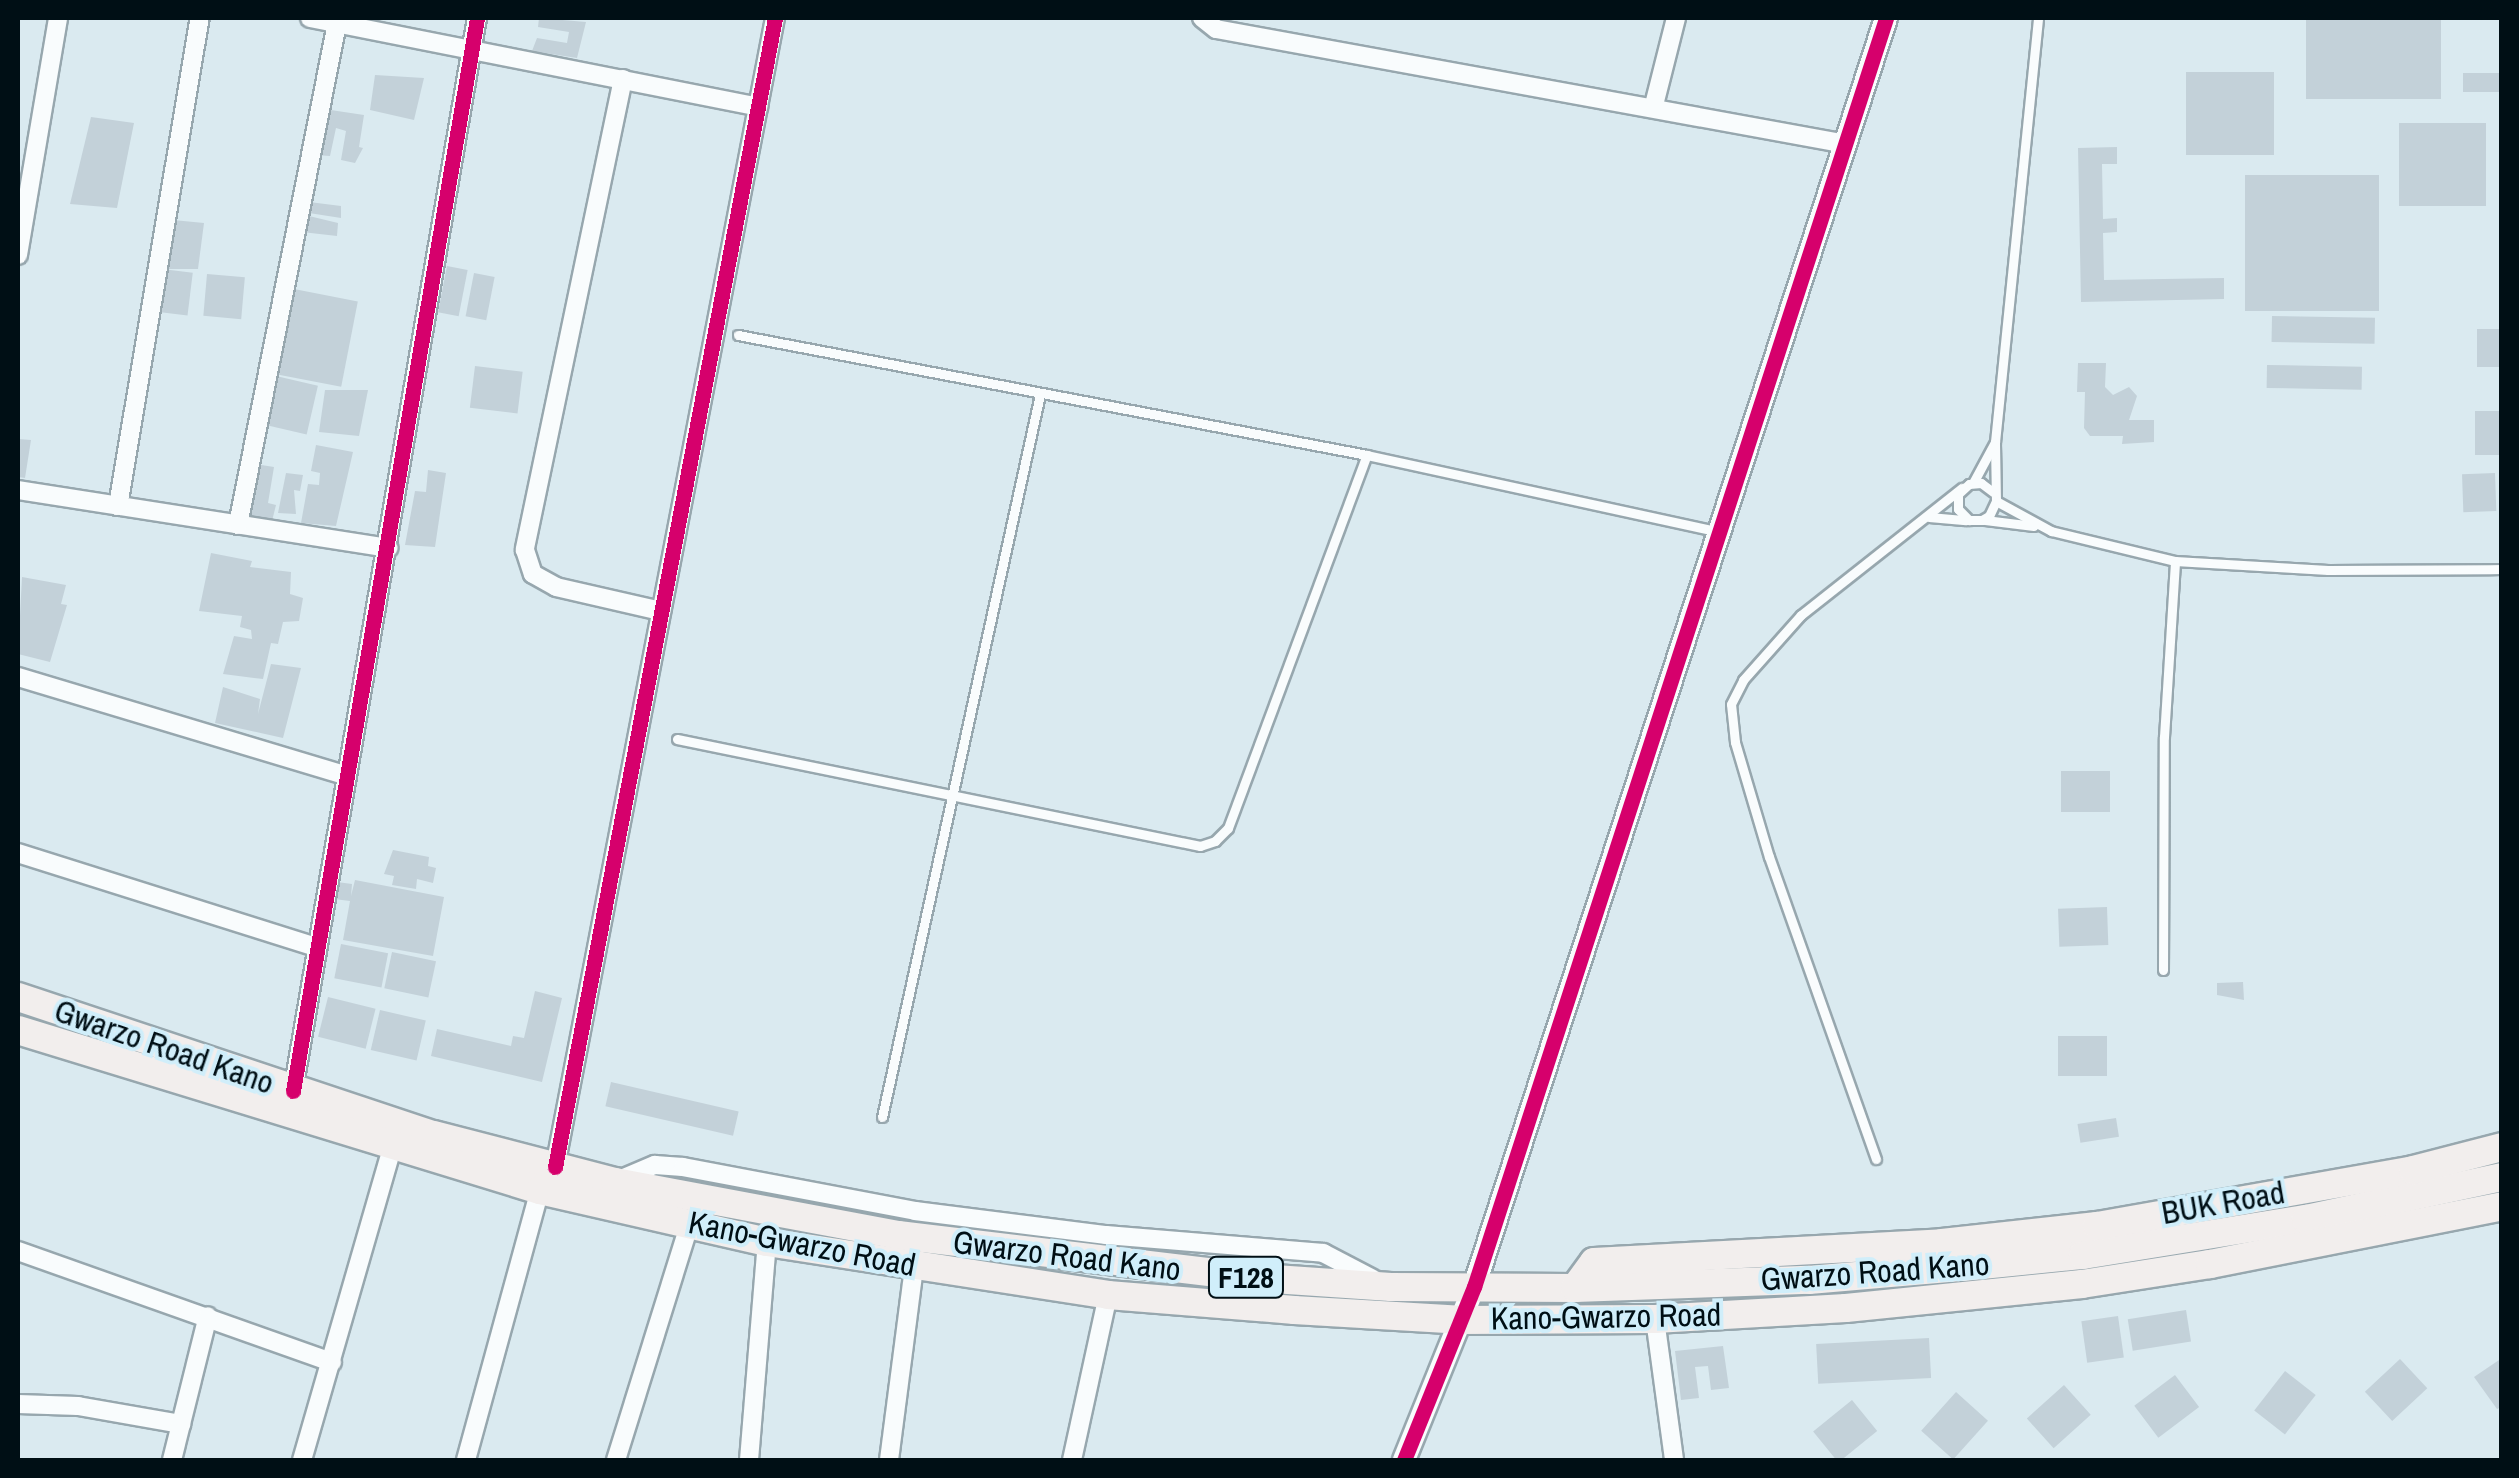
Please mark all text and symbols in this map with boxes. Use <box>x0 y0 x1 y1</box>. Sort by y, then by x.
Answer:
street label: Gwarzo Road Kano <box>49 992 279 1102</box>
street label: BUK Road <box>2159 1173 2287 1233</box>
street label: Kano-Gwarzo Road <box>685 1203 919 1285</box>
street label: Gwarzo Road Kano <box>951 1223 1183 1289</box>
street label: Gwarzo Road Kano <box>1759 1245 1991 1299</box>
road number: F128 <box>1206 1252 1286 1302</box>
street label: Kano-Gwarzo Road <box>1490 1296 1722 1338</box>

